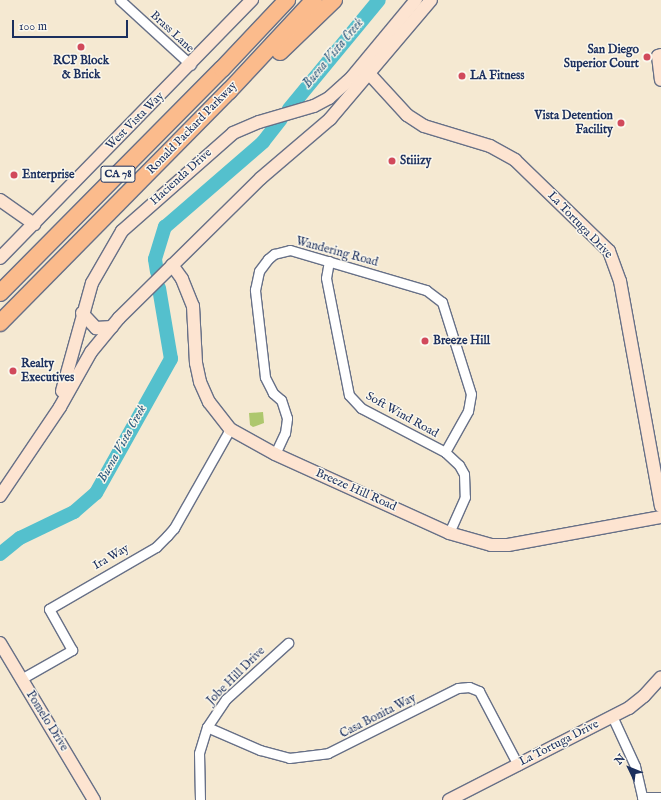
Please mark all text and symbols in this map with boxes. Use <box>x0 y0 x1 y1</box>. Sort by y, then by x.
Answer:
street label: Brass Lane <box>147 8 197 56</box>
scale bar <box>14 12 130 38</box>
water label: Buena Vista Creek <box>300 16 368 92</box>
text: 100 m <box>19 19 47 34</box>
marker: RCP Block & Brick <box>76 42 86 52</box>
place label: San Diego Superior Court <box>564 43 639 71</box>
marker: San Diego Superior Court <box>642 52 652 62</box>
place label: RCP Block & Brick <box>53 54 109 82</box>
place label: LA Fitness <box>470 69 525 83</box>
marker: LA Fitness <box>457 71 467 81</box>
street label: Ronald Packard Parkway <box>144 79 240 177</box>
street label: West Vista Way <box>103 89 167 153</box>
place label: Vista Detention Facility <box>535 109 613 137</box>
marker: Vista Detention Facility <box>616 118 626 128</box>
street label: Hacienda Drive <box>147 146 215 208</box>
place label: Stiiizy <box>400 154 431 168</box>
marker: Stiiizy <box>387 156 397 166</box>
road number: CA 78 <box>100 165 136 183</box>
place label: Enterprise <box>22 168 75 182</box>
marker: Enterprise <box>9 170 19 180</box>
street label: La Tortuga Drive <box>544 189 616 261</box>
street label: Wandering Road <box>294 234 380 270</box>
place label: Breeze Hill <box>433 334 490 348</box>
marker: Breeze Hill <box>420 336 430 346</box>
place label: Realty Executives <box>21 357 74 385</box>
marker: Realty Executives <box>8 366 18 376</box>
street label: Soft Wind Road <box>363 389 441 441</box>
water label: Buena Vista Creek <box>95 403 151 485</box>
street label: Breeze Hill Road <box>313 466 399 514</box>
street label: Ira Way <box>90 541 132 573</box>
street label: Jobe Hill Drive <box>204 644 268 708</box>
street label: Pomelo Drive <box>23 688 71 754</box>
street label: Casa Bonita Way <box>338 691 418 741</box>
street label: La Tortuga Drive <box>517 717 601 769</box>
north arrow <box>609 748 649 788</box>
text: N <box>612 752 629 768</box>

